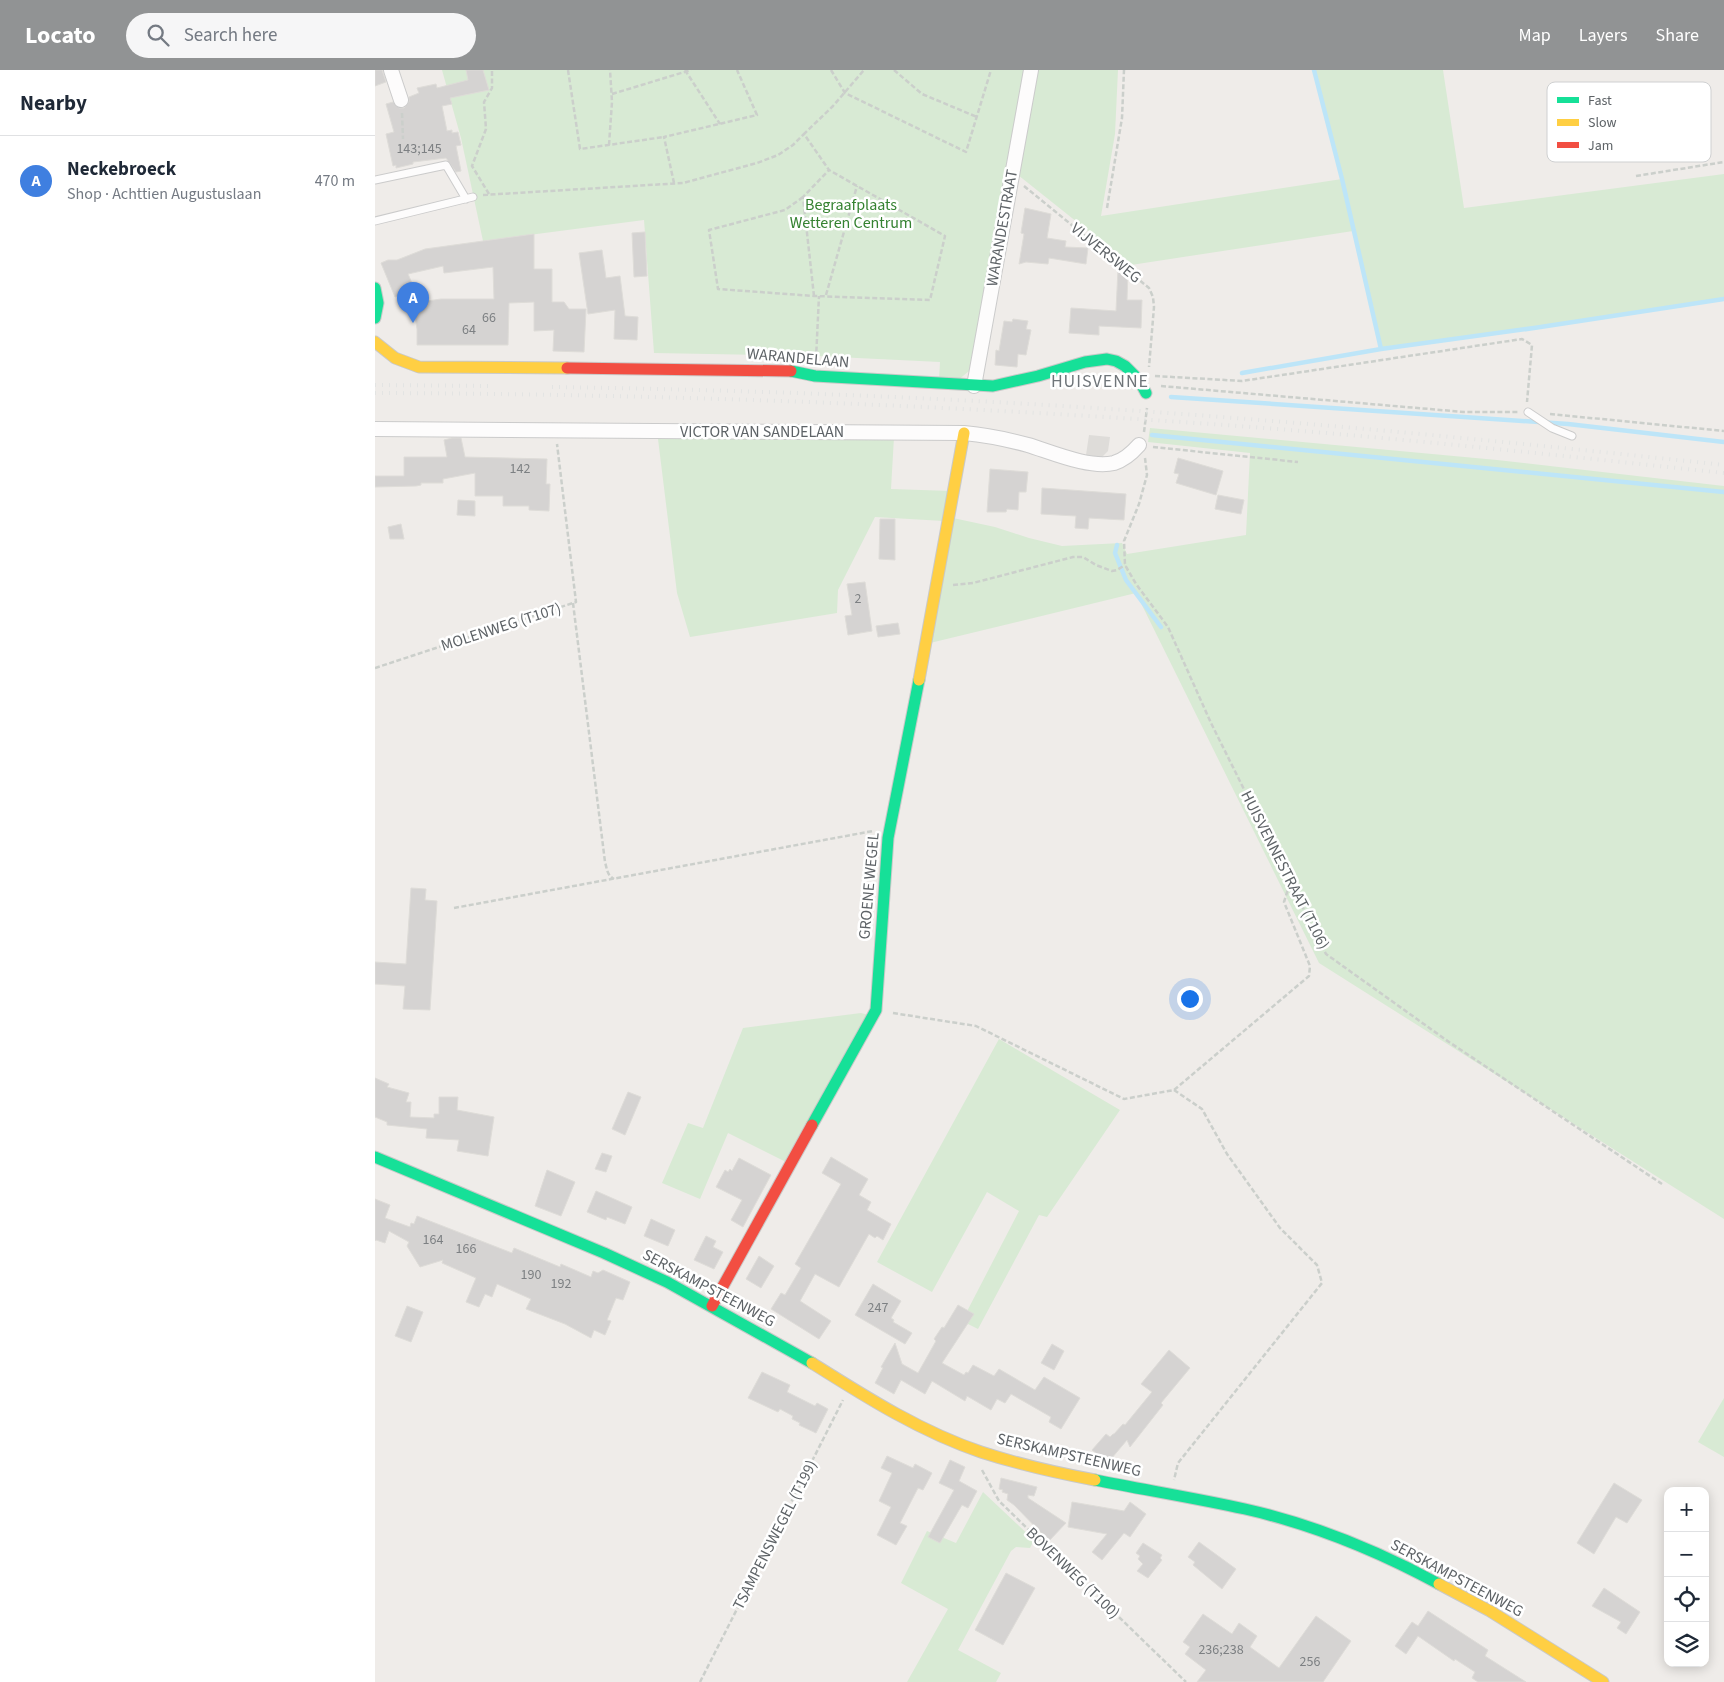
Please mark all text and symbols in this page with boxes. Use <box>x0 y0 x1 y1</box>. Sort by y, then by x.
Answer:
search box <box>126 13 476 58</box>
text: Locato <box>25 18 96 53</box>
icon: search <box>144 21 172 49</box>
text: Search here <box>184 22 277 49</box>
text: Map <box>1519 23 1551 48</box>
text: Layers <box>1579 23 1628 48</box>
text: Share <box>1656 23 1699 48</box>
legend <box>1547 82 1711 162</box>
text: Nearby <box>20 88 87 118</box>
text: Fast <box>1588 91 1612 111</box>
text: Slow <box>1588 113 1617 133</box>
text: Jam <box>1588 136 1613 156</box>
house number: 143;145 <box>396 139 442 159</box>
text: Neckebroeck <box>67 156 176 183</box>
street label: WARANDESTRAAT <box>981 167 1023 288</box>
text: A <box>31 170 41 192</box>
text: 470 m <box>315 170 355 192</box>
text: Shop · Achttien Augustuslaan <box>67 183 261 205</box>
park label: Begraafplaats Wetteren Centrum <box>790 194 912 234</box>
street label: VIJVERSWEG <box>1066 218 1146 288</box>
pin: A <box>397 282 429 323</box>
house number: 66 <box>482 308 496 328</box>
house number: 64 <box>462 320 476 340</box>
street label: WARANDELAAN <box>746 343 850 373</box>
district label: HUISVENNE <box>1051 369 1149 394</box>
street label: VICTOR VAN SANDELAAN <box>680 421 844 443</box>
house number: 142 <box>510 459 530 479</box>
house number: 2 <box>855 589 862 609</box>
street label: MOLENWEG (T107) <box>438 597 564 657</box>
street label: HUISVENNESTRAAT (T106) <box>1235 787 1335 953</box>
street label: GROENE WEGEL <box>853 831 885 940</box>
your location <box>1177 986 1203 1012</box>
house number: 164 <box>423 1230 443 1250</box>
house number: 166 <box>456 1239 476 1259</box>
street label: SERSKAMPSTEENWEG <box>639 1244 779 1332</box>
house number: 190 <box>521 1265 541 1285</box>
house number: 192 <box>551 1274 571 1294</box>
house number: 247 <box>868 1298 888 1318</box>
street label: SERSKAMPSTEENWEG <box>995 1428 1143 1482</box>
street label: TSAMPENSWEGEL (T199) <box>728 1456 822 1614</box>
map controls <box>1664 1487 1709 1667</box>
button: + <box>1664 1487 1709 1532</box>
street label: BOVENWEG (T100) <box>1021 1522 1125 1624</box>
button: − <box>1664 1532 1709 1577</box>
street label: SERSKAMPSTEENWEG <box>1387 1534 1527 1622</box>
button: locate <box>1664 1577 1709 1622</box>
button: layers <box>1664 1622 1709 1667</box>
house number: 236;238 <box>1198 1640 1244 1660</box>
house number: 256 <box>1300 1652 1320 1672</box>

